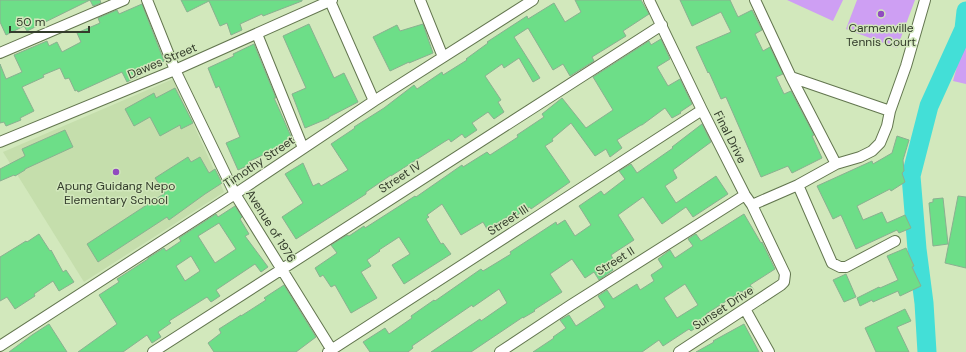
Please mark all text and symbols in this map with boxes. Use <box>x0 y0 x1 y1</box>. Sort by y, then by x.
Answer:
scale bar <box>10 8 89 34</box>
marker: Carmenville Tennis Court <box>876 9 886 19</box>
text: 50 m <box>16 14 45 30</box>
place label: Carmenville Tennis Court <box>846 20 916 50</box>
street label: Dawes Street <box>125 39 199 83</box>
street label: Final Drive <box>710 108 750 166</box>
street label: Timothy Street <box>220 132 298 192</box>
street label: Street IV <box>375 157 425 197</box>
marker: Apung Guidang Nepo Elementary School <box>111 167 121 177</box>
place label: Apung Guidang Nepo Elementary School <box>57 178 175 208</box>
street label: Avenue of 1976 <box>242 187 300 265</box>
street label: Street III <box>485 201 531 239</box>
street label: Street II <box>593 243 637 279</box>
street label: Sunset Drive <box>689 282 757 334</box>

